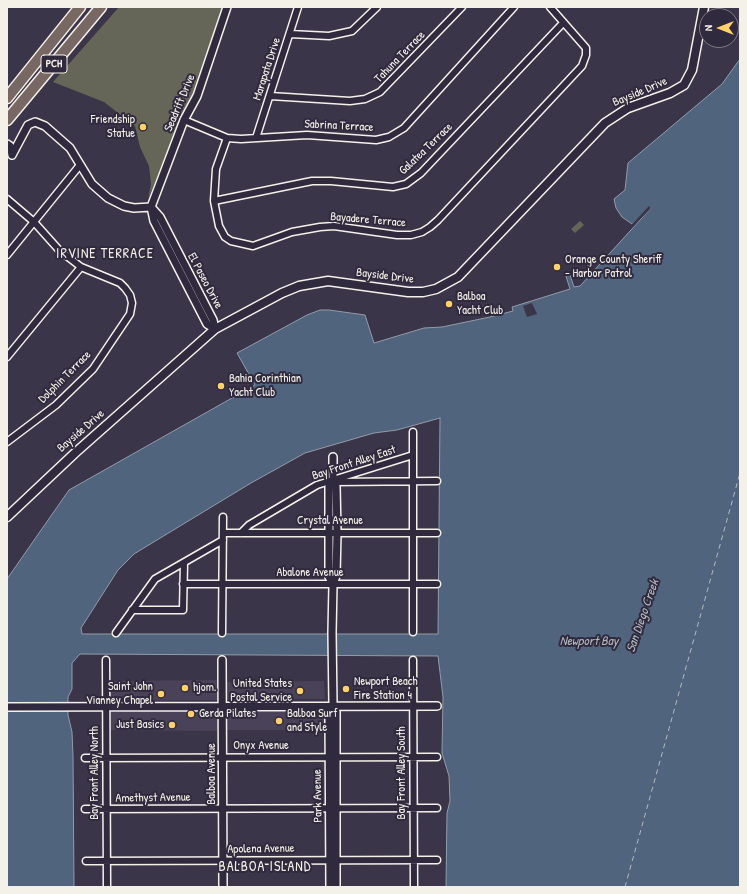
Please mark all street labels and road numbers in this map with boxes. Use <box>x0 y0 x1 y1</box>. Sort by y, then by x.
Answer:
street label: Tahuna Terrace <box>372 28 428 86</box>
street label: Marapata Drive <box>250 36 284 102</box>
road number: PCH <box>41 55 67 73</box>
street label: Seadrift Drive <box>162 72 198 134</box>
street label: Bayside Drive <box>611 74 669 110</box>
street label: Sabrina Terrace <box>304 117 374 135</box>
street label: Galatea Terrace <box>396 120 456 178</box>
street label: Bayadere Terrace <box>330 210 406 230</box>
street label: El Paseo Drive <box>184 251 226 311</box>
street label: Bayside Drive <box>355 265 415 287</box>
street label: Dolphin Terrace <box>36 348 94 406</box>
street label: Bayside Drive <box>54 407 108 455</box>
street label: Bay Front Alley East <box>310 443 398 483</box>
street label: Crystal Avenue <box>297 514 363 528</box>
street label: Abalone Avenue <box>277 566 343 580</box>
street label: Bay Front Alley North <box>88 726 102 820</box>
street label: Bay Front Alley South <box>395 727 409 819</box>
street label: Onyx Avenue <box>233 739 289 753</box>
street label: Balboa Avenue <box>205 743 219 805</box>
street label: Park Avenue <box>310 769 326 823</box>
street label: Amethyst Avenue <box>115 790 191 806</box>
street label: Apolena Avenue <box>227 841 295 857</box>

